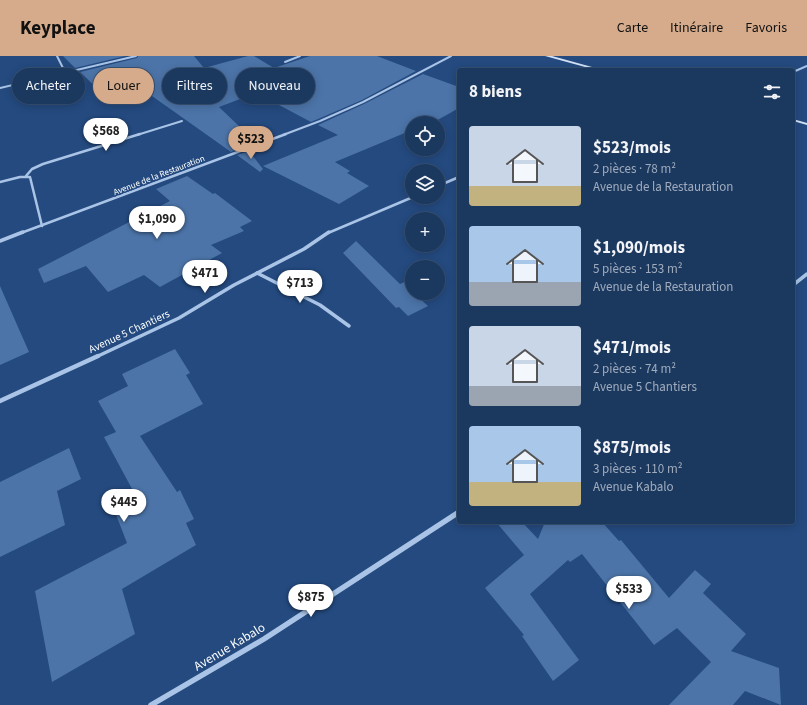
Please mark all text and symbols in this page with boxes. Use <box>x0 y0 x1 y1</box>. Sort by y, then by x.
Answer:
text: Keyplace <box>20 15 96 42</box>
text: Carte <box>617 18 648 38</box>
text: Itinéraire <box>670 18 723 38</box>
text: Favoris <box>745 18 787 38</box>
chip: Acheter <box>12 68 85 104</box>
chip: Louer <box>93 68 154 104</box>
chip: Filtres <box>162 68 227 104</box>
chip: Nouveau <box>235 68 315 104</box>
text: 8 biens <box>469 80 522 104</box>
icon: filters <box>761 81 783 103</box>
map controls <box>405 116 445 300</box>
button: locate <box>405 116 445 156</box>
pin: $568 <box>82 118 130 152</box>
text: $568 <box>92 122 120 140</box>
pin: $523 <box>227 126 275 160</box>
text: $523 <box>237 130 265 148</box>
text: $523/mois <box>593 136 671 160</box>
icon: home <box>501 142 549 190</box>
street label: Avenue de la Restauration <box>111 152 207 199</box>
text: 2 pièces · 78 m² <box>593 160 676 178</box>
button: layers <box>405 164 445 204</box>
text: Avenue de la Restauration <box>593 178 733 196</box>
pin: $1,090 <box>124 206 190 240</box>
text: $1,090 <box>138 210 176 228</box>
button: + <box>405 212 445 252</box>
text: $1,090/mois <box>593 236 685 260</box>
icon: home <box>501 242 549 290</box>
pin: $471 <box>181 260 229 294</box>
button: − <box>405 260 445 300</box>
text: 5 pièces · 153 m² <box>593 260 682 278</box>
text: $471 <box>191 264 219 282</box>
pin: $713 <box>276 270 324 304</box>
text: $713 <box>286 274 314 292</box>
text: Avenue de la Restauration <box>593 278 733 296</box>
street label: Avenue 5 Chantiers <box>86 306 173 357</box>
text: $471/mois <box>593 336 671 360</box>
icon: home <box>501 342 549 390</box>
text: 2 pièces · 74 m² <box>593 360 676 378</box>
text: Avenue 5 Chantiers <box>593 378 697 396</box>
text: $875/mois <box>593 436 671 460</box>
icon: home <box>501 442 549 490</box>
text: 3 pièces · 110 m² <box>593 460 682 478</box>
text: Avenue Kabalo <box>593 478 674 496</box>
pin: $445 <box>100 489 148 523</box>
text: $445 <box>110 493 138 511</box>
pin: $533 <box>605 576 653 610</box>
text: $533 <box>615 580 643 598</box>
pin: $875 <box>287 584 335 618</box>
text: $875 <box>297 588 325 606</box>
street label: Avenue Kabalo <box>190 618 269 675</box>

